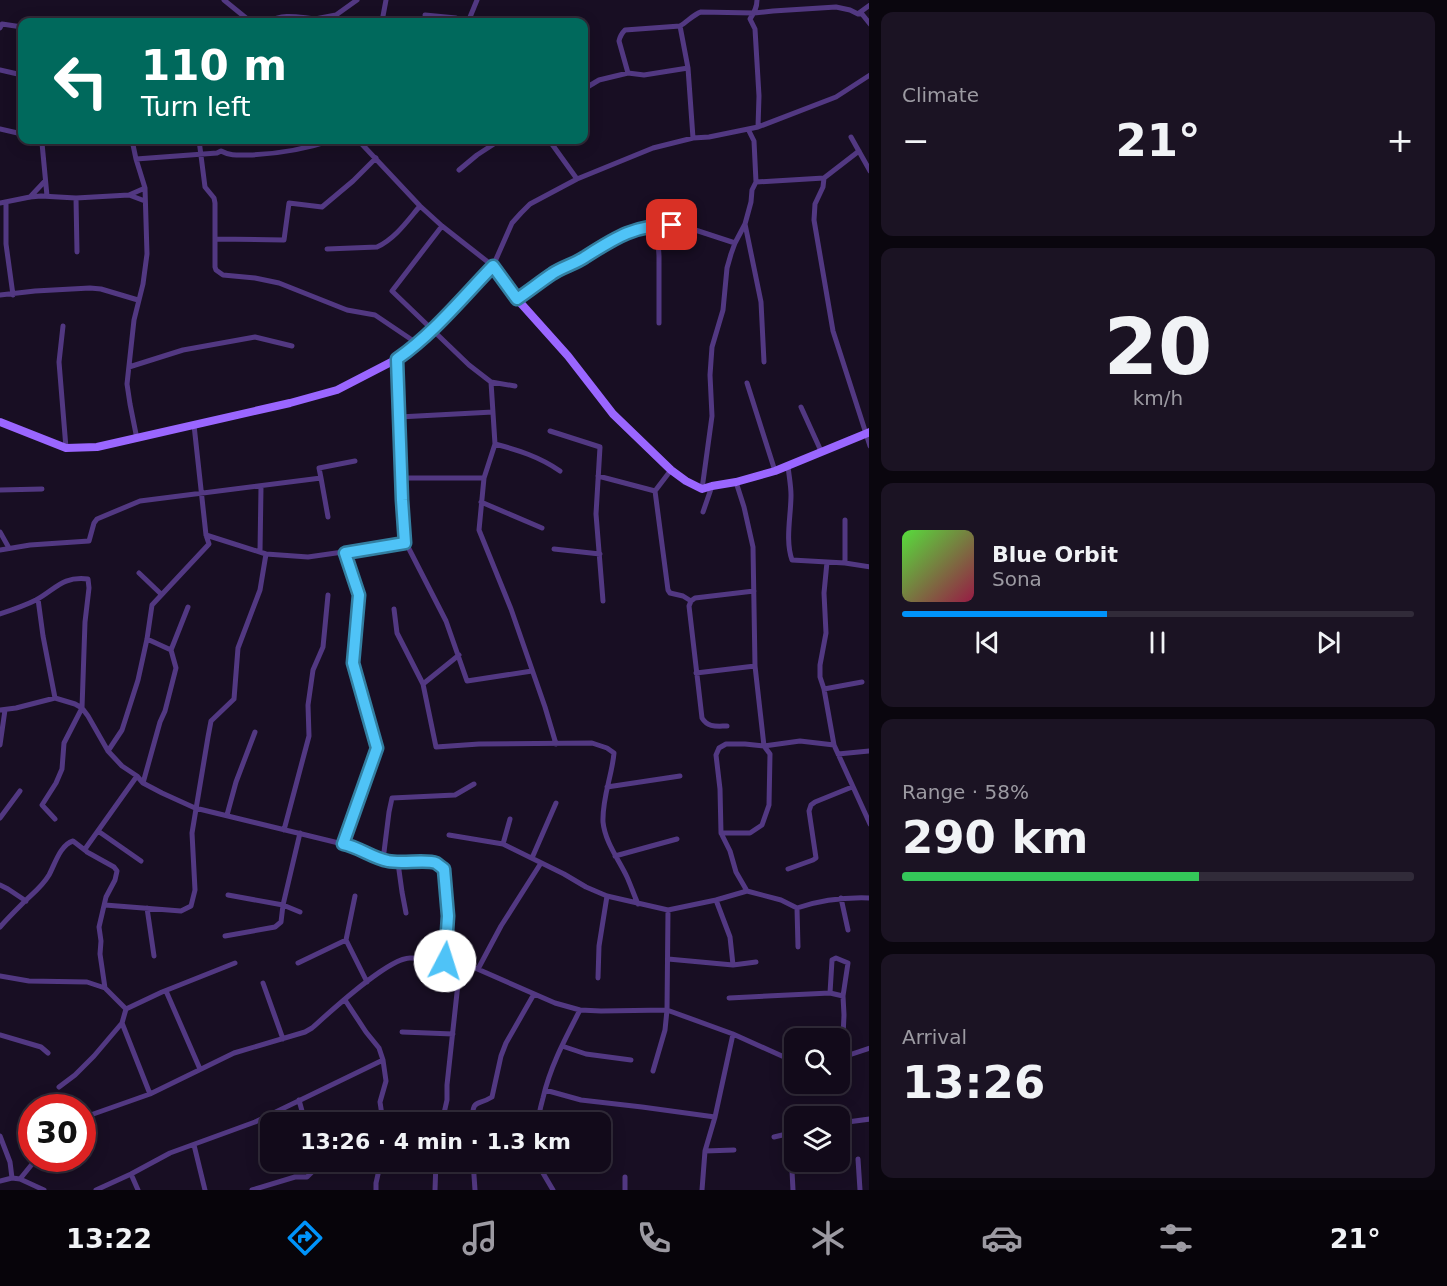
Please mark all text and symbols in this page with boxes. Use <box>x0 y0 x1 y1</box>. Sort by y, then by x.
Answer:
text: 110 m <box>141 41 287 90</box>
icon: left <box>42 42 120 120</box>
text: Climate <box>902 83 979 107</box>
text: Turn left <box>141 91 251 122</box>
text: 21° <box>1115 114 1201 167</box>
text: − <box>902 121 930 160</box>
text: + <box>1386 121 1414 160</box>
pin <box>646 199 697 250</box>
icon: arrive <box>655 208 688 241</box>
text: 20 <box>1104 302 1212 392</box>
text: km/h <box>1133 386 1183 410</box>
text: Blue Orbit <box>992 542 1118 567</box>
text: Sona <box>992 567 1042 591</box>
icon: previous <box>971 626 1004 659</box>
icon: pause <box>1141 626 1174 659</box>
icon: next <box>1312 626 1345 659</box>
text: Range · 58% <box>902 780 1029 804</box>
text: 290 km <box>902 811 1088 864</box>
position arrow <box>413 929 477 993</box>
text: Arrival <box>902 1025 967 1049</box>
map controls <box>784 1028 850 1172</box>
button: search <box>784 1028 850 1094</box>
text: 13:26 <box>902 1056 1045 1109</box>
speed limit sign: 30 <box>18 1094 96 1172</box>
button: layers <box>784 1106 850 1172</box>
text: 13:26 · 4 min · 1.3 km <box>300 1129 571 1154</box>
icon: directions <box>284 1217 326 1259</box>
icon: music <box>459 1217 501 1259</box>
icon: phone <box>633 1217 675 1259</box>
icon: climate <box>807 1217 849 1259</box>
icon: car <box>981 1217 1023 1259</box>
icon: filters <box>1155 1217 1197 1259</box>
text: 13:22 <box>66 1223 152 1254</box>
text: 21° <box>1330 1223 1381 1254</box>

